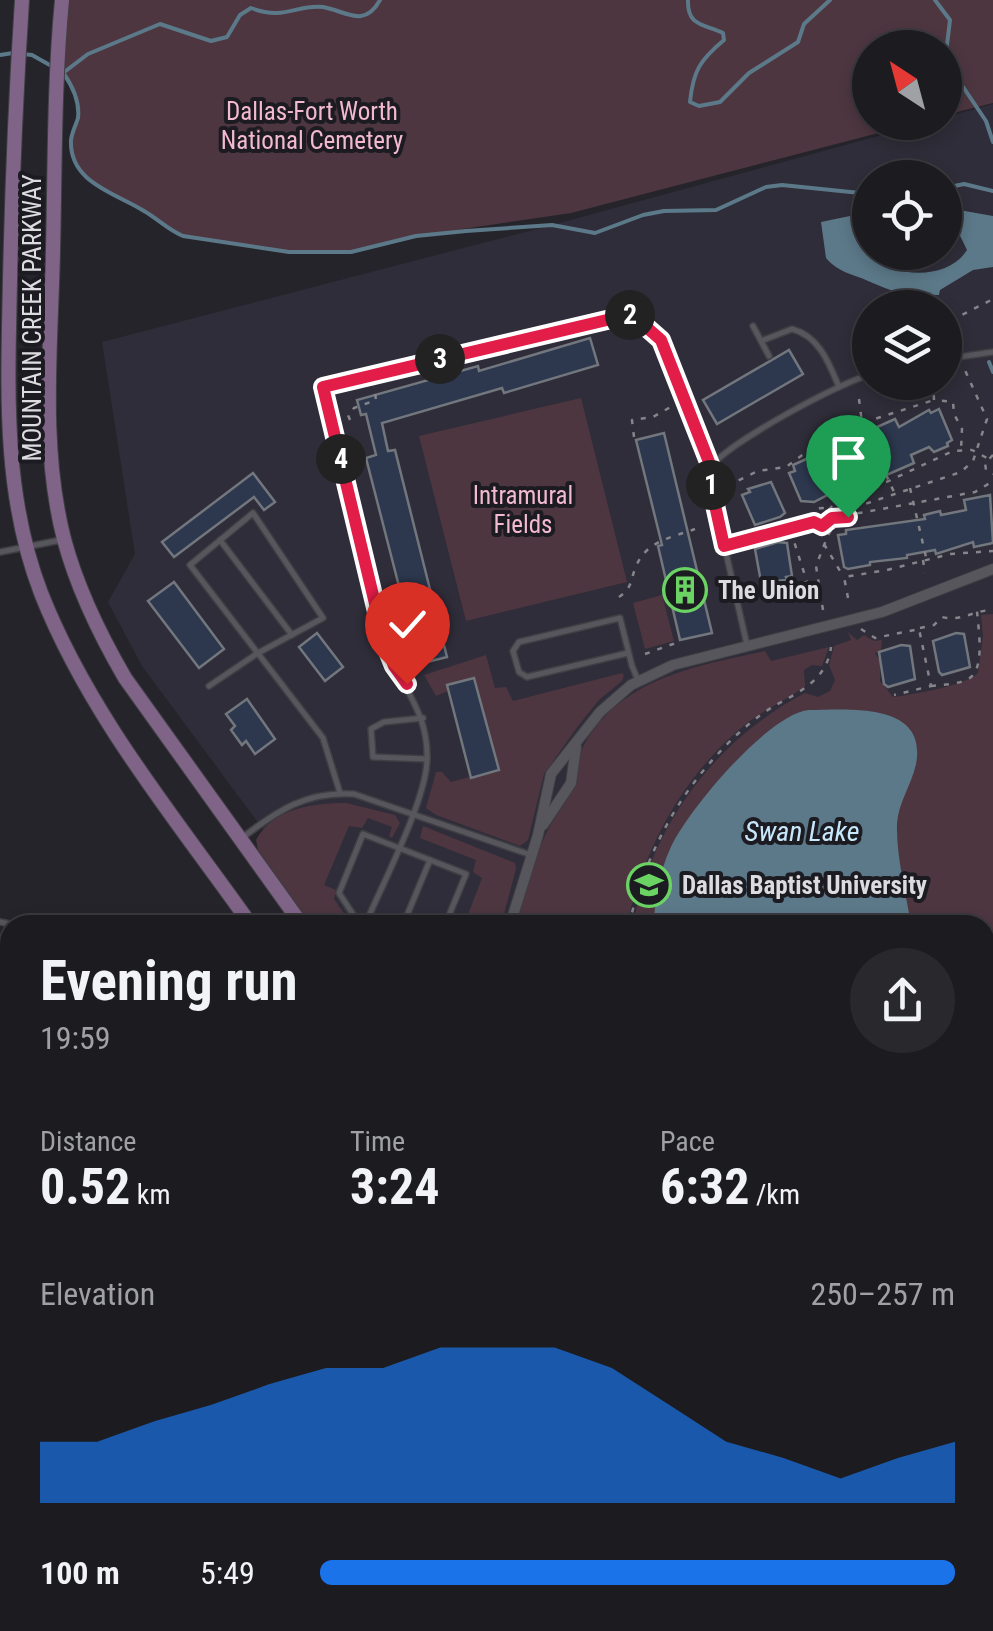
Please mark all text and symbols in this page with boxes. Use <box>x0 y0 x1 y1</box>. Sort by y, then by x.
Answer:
north arrow <box>852 30 962 140</box>
map controls <box>852 30 962 400</box>
park label: Dallas-Fort Worth National Cemetery <box>221 97 403 155</box>
button: locate <box>852 160 962 270</box>
street label: MOUNTAIN CREEK PARKWAY <box>18 174 47 462</box>
pin: 2 <box>605 290 655 340</box>
button: layers <box>852 290 962 400</box>
text: 2 <box>623 298 637 331</box>
pin: 3 <box>415 334 465 384</box>
text: 3 <box>433 342 447 375</box>
pin <box>806 415 891 518</box>
icon: arrive <box>821 430 876 485</box>
pin: 4 <box>316 434 366 484</box>
text: 4 <box>334 442 348 475</box>
pin: 1 <box>686 460 736 510</box>
text: 1 <box>704 468 718 501</box>
park label: Intramural Fields <box>473 481 573 539</box>
building icon: The Union <box>662 567 708 613</box>
place label: The Union <box>718 576 819 605</box>
pin <box>365 582 450 685</box>
icon: check <box>380 597 435 652</box>
water label: Swan Lake <box>745 815 859 848</box>
school or university icon: Dallas Baptist University <box>626 862 672 908</box>
place label: Dallas Baptist University <box>682 871 927 900</box>
button: share <box>850 948 955 1053</box>
text: Evening run <box>40 949 298 1013</box>
text: 19:59 <box>40 1019 111 1057</box>
text: Distance <box>40 1125 137 1158</box>
text: Time <box>350 1125 405 1158</box>
text: Pace <box>660 1125 715 1158</box>
text: 0.52 <box>40 1158 130 1216</box>
text: 3:24 <box>350 1158 439 1216</box>
text: 6:32 <box>660 1158 749 1216</box>
text: km <box>130 1178 170 1211</box>
text: /km <box>749 1178 800 1211</box>
text: Elevation <box>40 1275 155 1313</box>
text: 250–257 m <box>810 1275 955 1313</box>
text: 100 m <box>40 1554 120 1592</box>
text: 5:49 <box>200 1554 255 1592</box>

